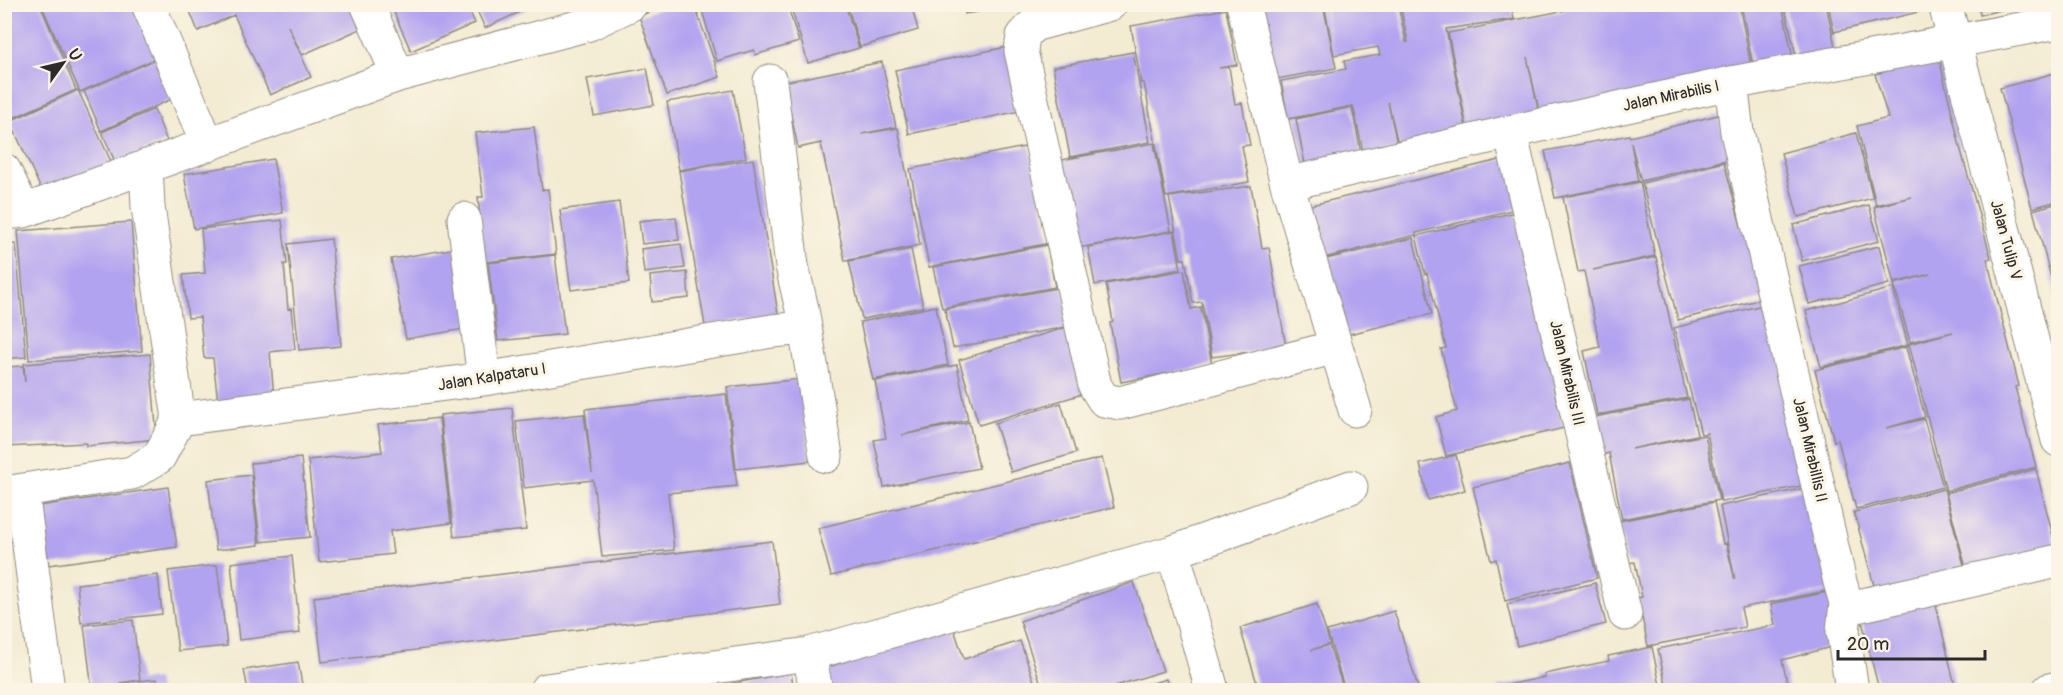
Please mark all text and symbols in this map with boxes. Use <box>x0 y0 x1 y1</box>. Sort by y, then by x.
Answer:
north arrow <box>33 33 93 93</box>
text: U <box>63 45 86 65</box>
street label: Jalan Mirabilis I <box>1621 76 1721 116</box>
street label: Jalan Tulip V <box>1986 198 2026 282</box>
street label: Jalan Mirabilis III <box>1545 318 1589 428</box>
street label: Jalan Kalpataru I <box>436 359 548 395</box>
street label: Jalan Mirabillis II <box>1788 396 1832 504</box>
scale bar <box>1838 623 1985 661</box>
text: 20 m <box>1847 633 1889 656</box>

